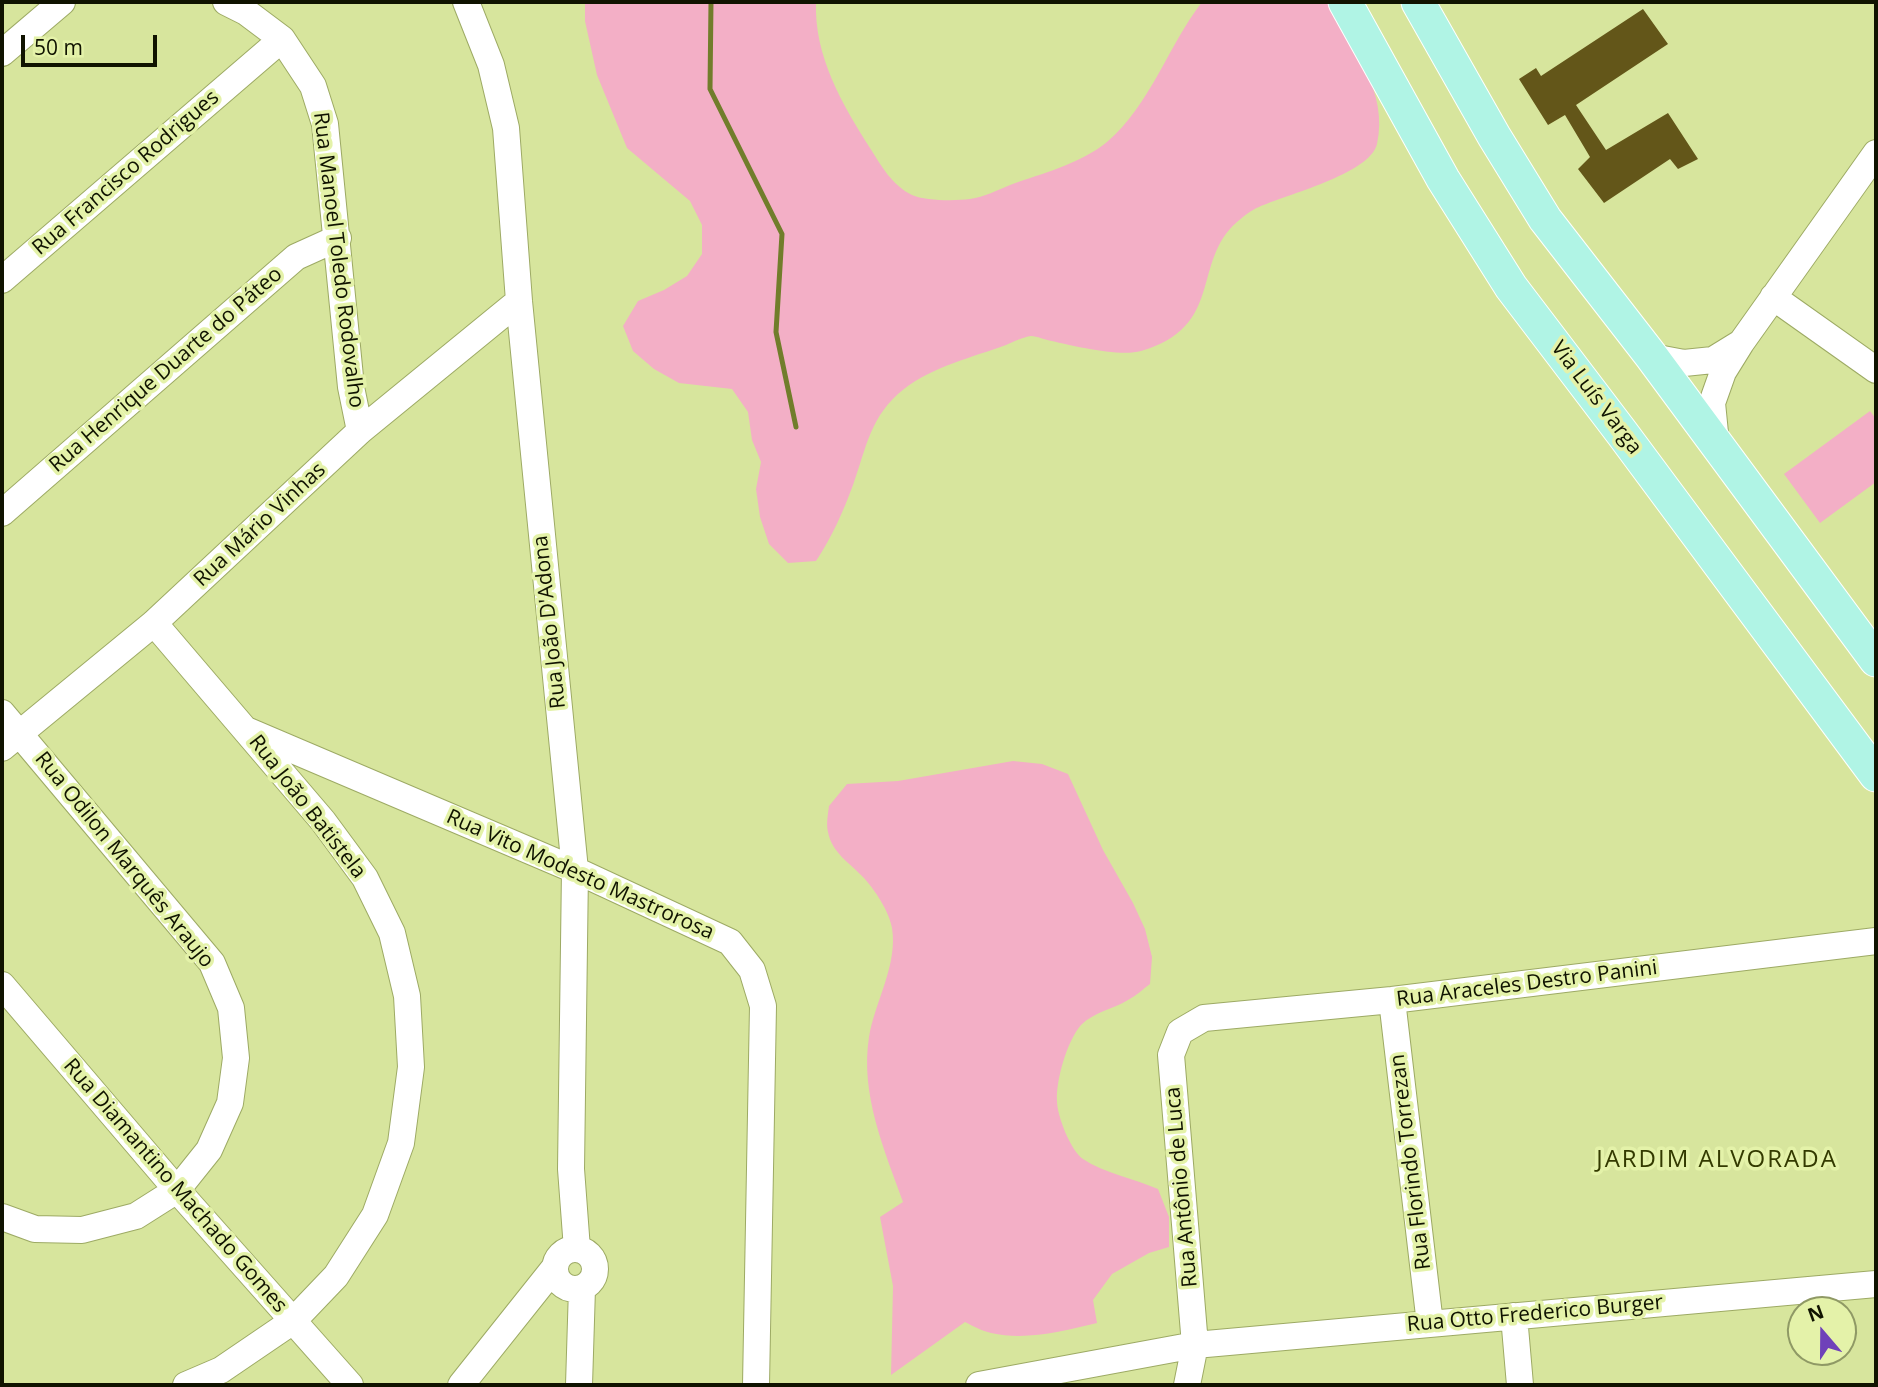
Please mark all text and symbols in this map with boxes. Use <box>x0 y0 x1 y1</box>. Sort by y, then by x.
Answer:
scale bar <box>24 21 161 65</box>
text: 50 m <box>34 33 83 61</box>
street label: Rua Francisco Rodrigues <box>28 85 224 261</box>
street label: Rua Manoel Toledo Rodovalho <box>307 111 369 409</box>
street label: Rua Henrique Duarte do Páteo <box>44 262 288 478</box>
street label: Via Luís Varga <box>1545 336 1647 460</box>
street label: Rua Mário Vinhas <box>189 458 331 592</box>
street label: Rua João D'Adona <box>528 534 572 710</box>
street label: Rua João Batistela <box>243 730 371 884</box>
street label: Rua Odilon Marquês Araujo <box>29 747 219 973</box>
street label: Rua Vito Modesto Mastrorosa <box>442 804 718 946</box>
street label: Rua Araceles Destro Panini <box>1395 955 1659 1013</box>
street label: Rua Florindo Torrezan <box>1385 1053 1437 1271</box>
street label: Rua Diamantino Machado Gomes <box>58 1054 292 1318</box>
street label: Rua Antônio de Luca <box>1161 1086 1203 1288</box>
district label: JARDIM ALVORADA <box>1598 1146 1836 1174</box>
street label: Rua Otto Frederico Burger <box>1406 1290 1664 1338</box>
north arrow <box>1787 1296 1857 1366</box>
text: N <box>1804 1298 1827 1328</box>

